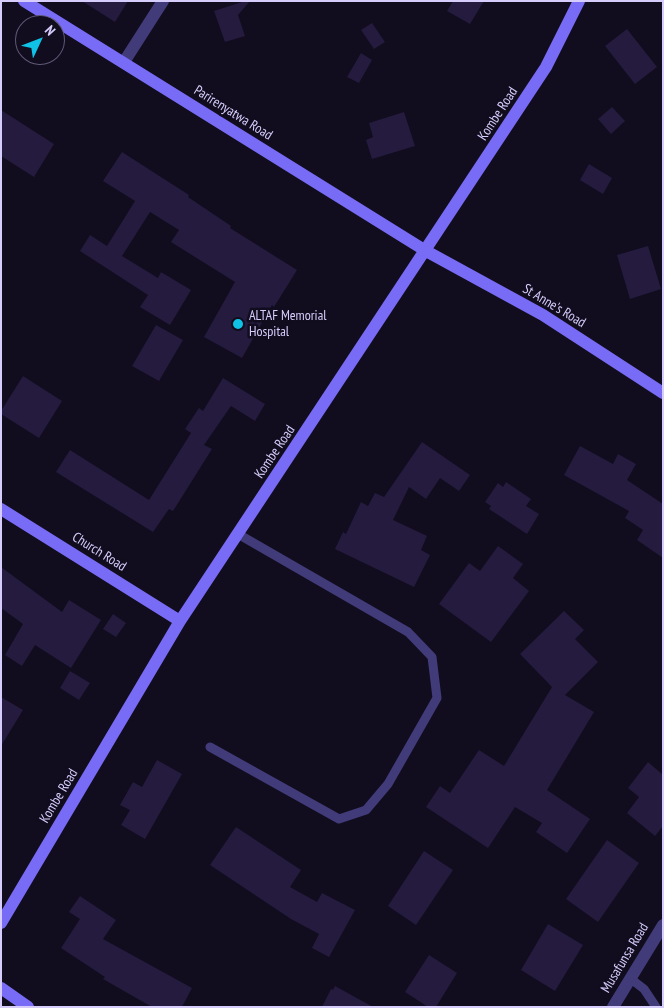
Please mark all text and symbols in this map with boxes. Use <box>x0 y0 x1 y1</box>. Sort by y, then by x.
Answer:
north arrow <box>15 15 65 65</box>
text: N <box>41 22 59 39</box>
street label: Parirenyatwa Road <box>191 82 275 144</box>
street label: Kombe Road <box>475 84 521 144</box>
street label: St Anne's Road <box>519 281 589 331</box>
place label: ALTAF Memorial Hospital <box>249 308 326 341</box>
marker: ALTAF Memorial Hospital <box>231 317 245 331</box>
street label: Kombe Road <box>251 422 299 482</box>
street label: Church Road <box>69 529 129 575</box>
street label: Kombe Road <box>36 766 82 826</box>
street label: Musafunsa Road <box>598 920 652 996</box>

